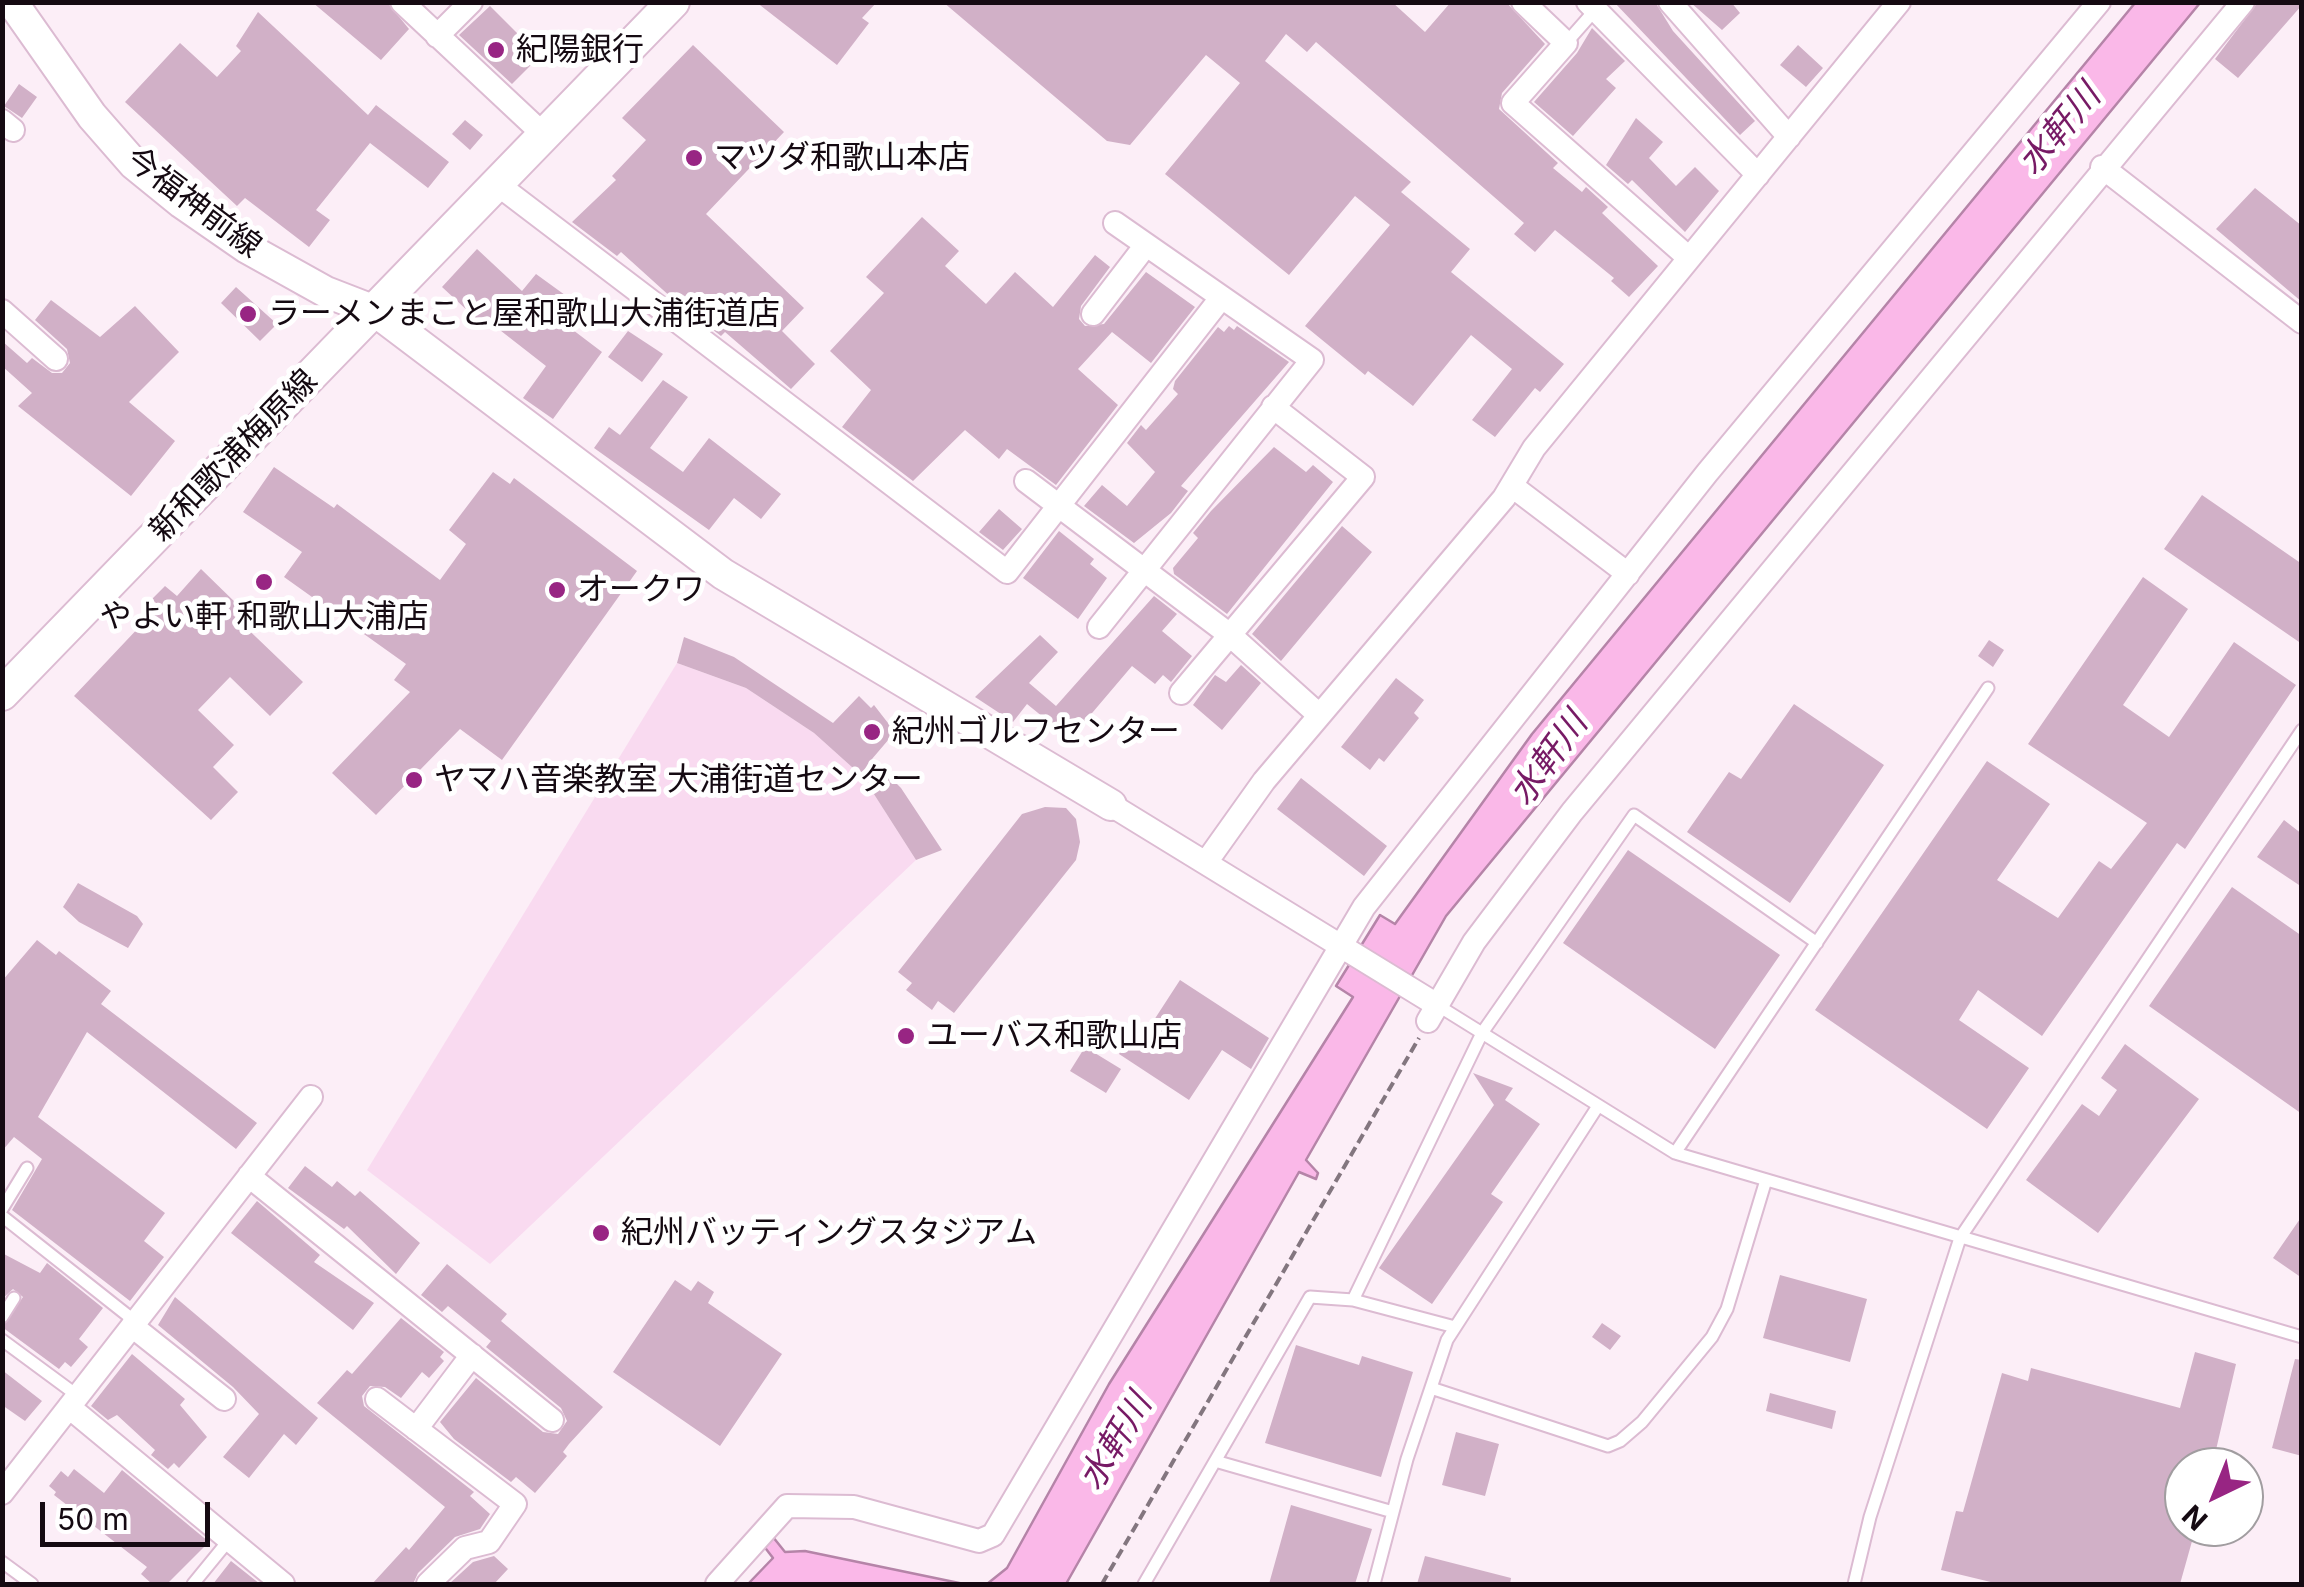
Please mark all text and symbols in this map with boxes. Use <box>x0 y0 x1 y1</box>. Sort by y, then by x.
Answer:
place label: 紀陽銀行 <box>516 31 644 69</box>
marker: 紀陽銀行 <box>485 39 507 61</box>
water label: 水軒川 <box>2010 76 2110 184</box>
place label: マツダ和歌山本店 <box>714 139 970 177</box>
street label: 今福神前線 <box>118 140 268 266</box>
marker: マツダ和歌山本店 <box>683 147 705 169</box>
place label: ラーメンまこと屋和歌山大浦街道店 <box>268 295 780 333</box>
marker: ラーメンまこと屋和歌山大浦街道店 <box>237 303 259 325</box>
street label: 新和歌浦梅原線 <box>142 362 326 550</box>
marker: やよい軒 和歌山大浦店 <box>253 571 275 593</box>
place label: オークワ <box>577 571 705 609</box>
marker: オークワ <box>546 579 568 601</box>
place label: やよい軒 和歌山大浦店 <box>100 598 428 636</box>
water label: 水軒川 <box>1501 704 1597 814</box>
place label: 紀州ゴルフセンター <box>892 713 1180 751</box>
marker: 紀州ゴルフセンター <box>861 721 883 743</box>
place label: ヤマハ音楽教室 大浦街道センター <box>434 761 923 799</box>
marker: ヤマハ音楽教室 大浦街道センター <box>403 769 425 791</box>
place label: ユーバス和歌山店 <box>926 1017 1182 1055</box>
marker: ユーバス和歌山店 <box>895 1025 917 1047</box>
place label: 紀州バッティングスタジアム <box>621 1214 1037 1252</box>
marker: 紀州バッティングスタジアム <box>590 1222 612 1244</box>
water label: 水軒川 <box>1071 1386 1161 1498</box>
north arrow <box>2164 1447 2264 1547</box>
scale bar <box>45 1482 215 1544</box>
text: N <box>2176 1498 2214 1537</box>
text: 50 m <box>57 1501 129 1537</box>

